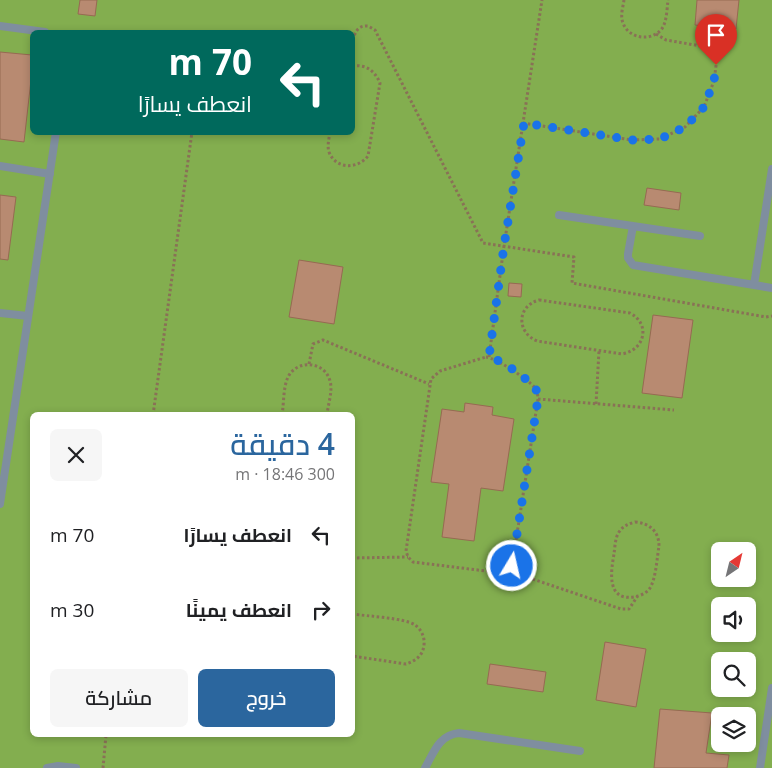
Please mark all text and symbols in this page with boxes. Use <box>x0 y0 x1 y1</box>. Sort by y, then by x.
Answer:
pin <box>695 14 737 65</box>
icon: arrive <box>702 21 730 49</box>
text: 70 m <box>169 38 252 85</box>
icon: left <box>270 50 335 115</box>
text: انعطف يسارًا <box>138 88 252 118</box>
text: 4 دقيقة <box>230 423 335 464</box>
button: close <box>50 429 102 481</box>
text: 300 m · 18:46 <box>235 463 335 485</box>
icon: left <box>307 521 335 549</box>
text: 70 m <box>50 522 94 548</box>
text: انعطف يسارًا <box>183 522 292 548</box>
position arrow <box>485 539 537 591</box>
north arrow <box>711 542 756 588</box>
map controls <box>711 542 756 752</box>
icon: right <box>307 596 335 624</box>
text: 30 m <box>50 597 94 623</box>
text: انعطف يمينًا <box>186 597 292 623</box>
button: sound <box>711 597 756 642</box>
button: search <box>711 652 756 697</box>
button: مشاركة <box>50 669 188 727</box>
button: خروج <box>198 669 335 727</box>
button: layers <box>711 707 756 752</box>

